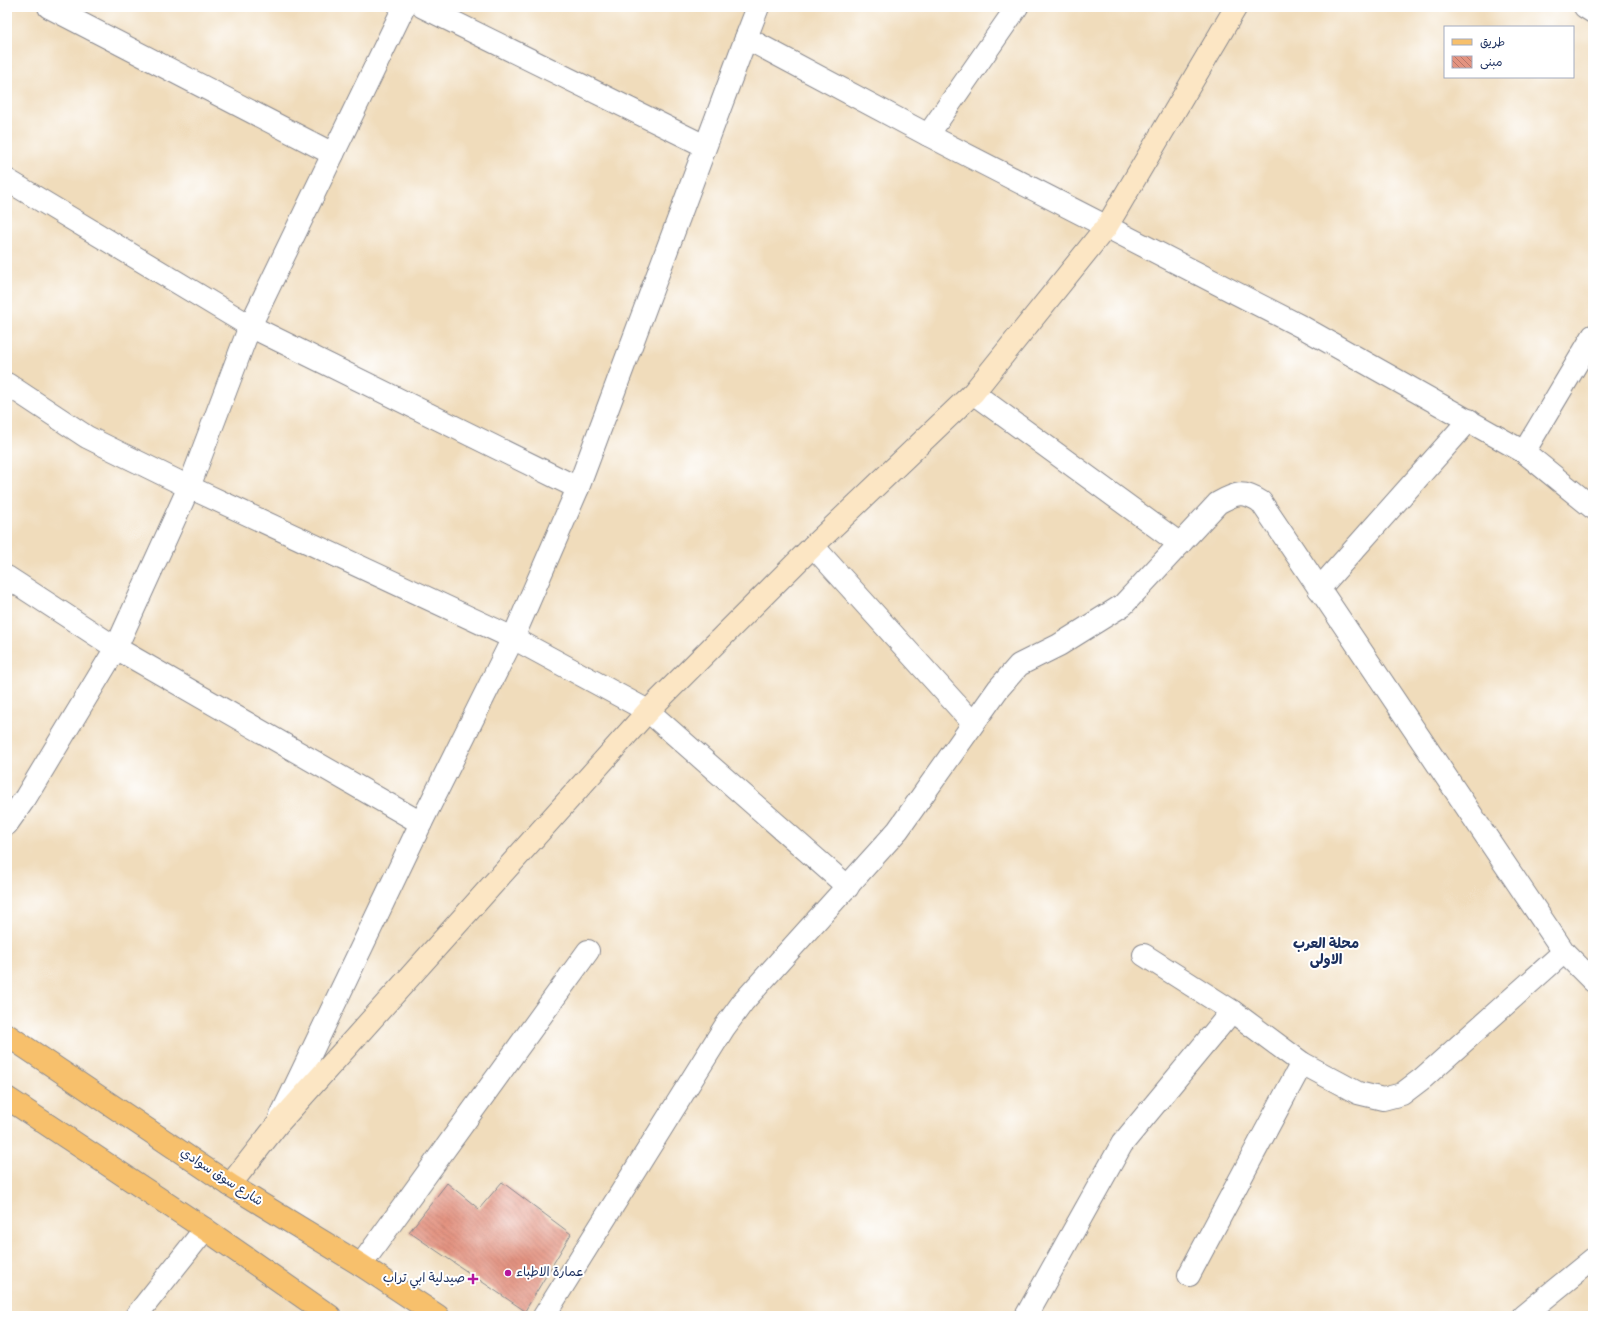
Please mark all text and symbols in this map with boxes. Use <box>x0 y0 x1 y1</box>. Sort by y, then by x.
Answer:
legend <box>1444 26 1574 78</box>
text: طريق <box>1480 35 1505 52</box>
text: مبنى <box>1480 55 1503 72</box>
district label: محلة العرب الاولى <box>1293 935 1359 971</box>
street label: شارع سوق سوادي <box>176 1144 266 1212</box>
place label: عمارة الاطباء <box>516 1264 584 1283</box>
marker: عمارة الاطباء <box>503 1268 513 1278</box>
place label: صيدلية ابي تراب <box>383 1270 465 1289</box>
marker: صيدلية ابي تراب <box>468 1274 478 1284</box>

